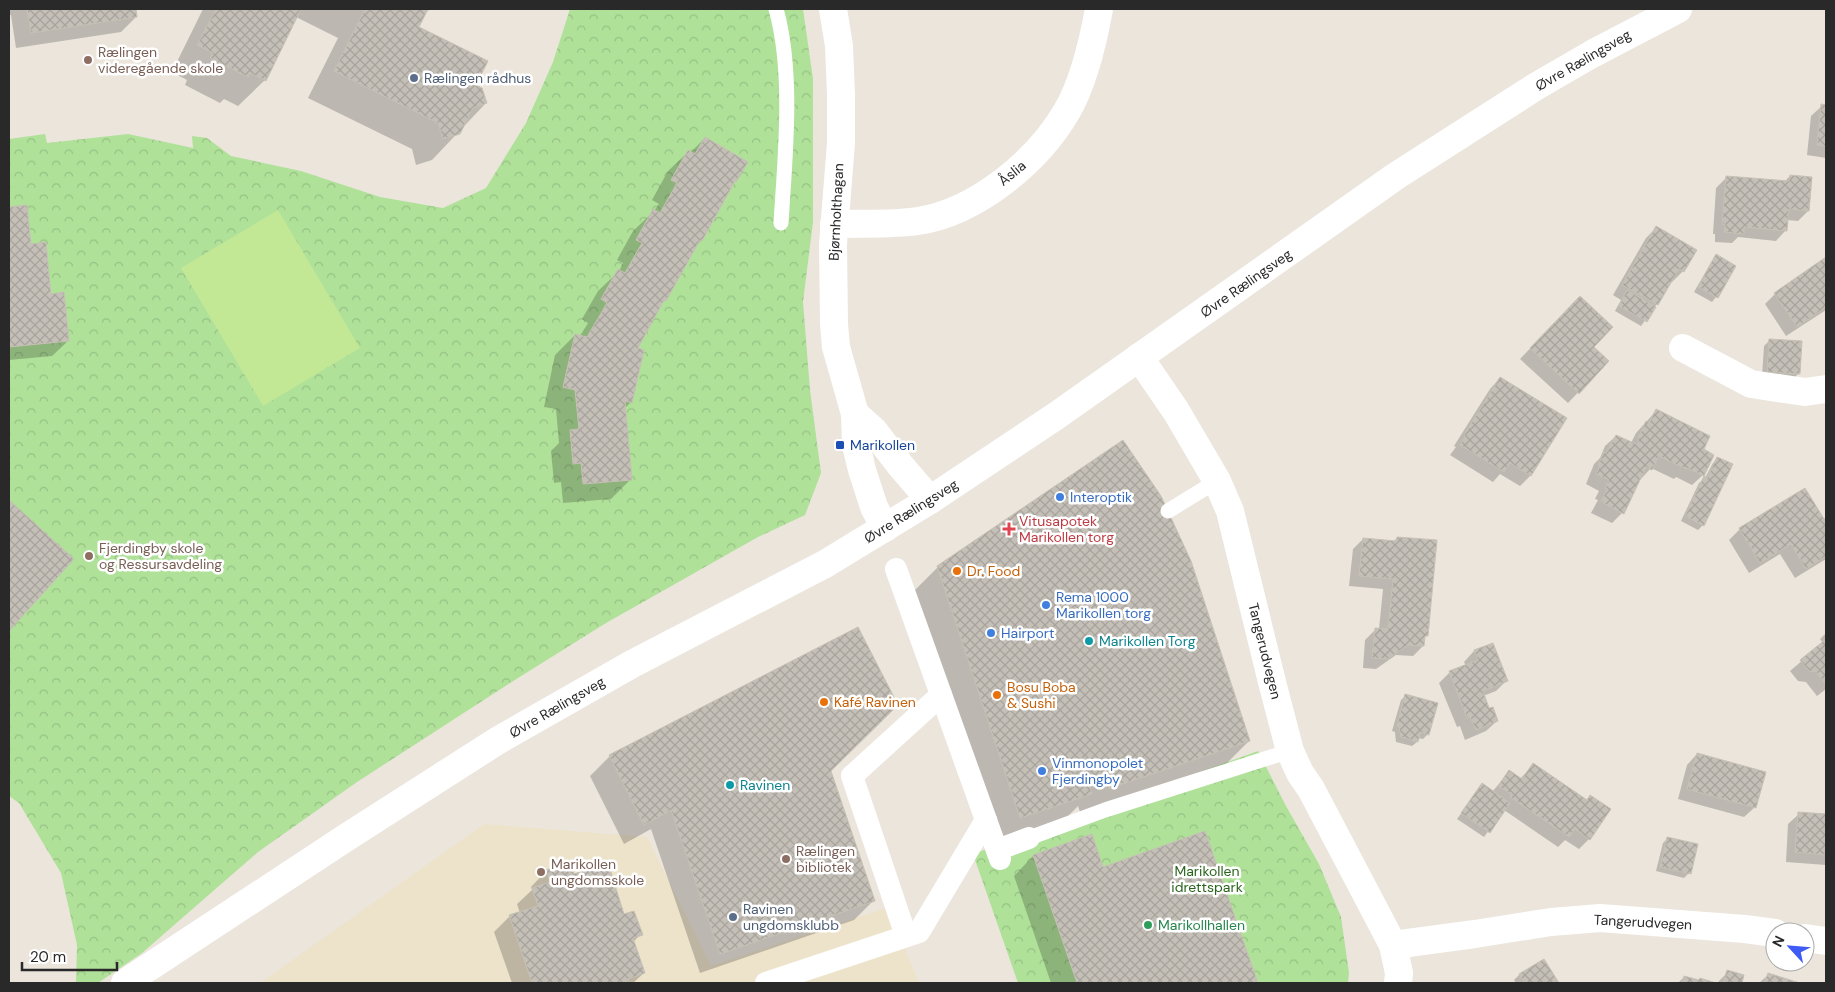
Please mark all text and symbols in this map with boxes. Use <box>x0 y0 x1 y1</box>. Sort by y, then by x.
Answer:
street label: Øvre Rælingsveg <box>1532 25 1634 95</box>
place label: Rælingen videregående skole <box>98 43 223 77</box>
marker: Rælingen videregående skole <box>82 54 94 66</box>
place label: Rælingen rådhus <box>424 69 531 87</box>
marker: Rælingen rådhus <box>408 72 420 84</box>
street label: Åslia <box>995 156 1029 190</box>
street label: Bjørnholthagan <box>824 163 848 261</box>
street label: Øvre Rælingsveg <box>1197 245 1295 321</box>
place label: Marikollen <box>850 436 915 454</box>
marker: Marikollen <box>834 439 846 451</box>
street label: Øvre Rælingsveg <box>861 475 961 547</box>
place label: Interoptik <box>1070 488 1132 506</box>
marker: Interoptik <box>1054 491 1066 503</box>
place label: Vitusapotek Marikollen torg <box>1019 512 1114 546</box>
marker: Vitusapotek Marikollen torg <box>1003 523 1015 535</box>
place label: Fjerdingby skole og Ressursavdeling <box>99 539 222 573</box>
marker: Fjerdingby skole og Ressursavdeling <box>83 550 95 562</box>
place label: Dr. Food <box>967 562 1020 580</box>
marker: Dr. Food <box>951 565 963 577</box>
place label: Rema 1000 Marikollen torg <box>1056 588 1151 622</box>
marker: Rema 1000 Marikollen torg <box>1040 599 1052 611</box>
street label: Tangerudvegen <box>1244 601 1286 701</box>
place label: Hairport <box>1001 624 1054 642</box>
marker: Hairport <box>985 627 997 639</box>
place label: Marikollen Torg <box>1099 632 1196 650</box>
marker: Marikollen Torg <box>1083 635 1095 647</box>
street label: Øvre Rælingsveg <box>506 672 608 742</box>
place label: Bosu Boba & Sushi <box>1007 678 1076 712</box>
marker: Bosu Boba & Sushi <box>991 689 1003 701</box>
place label: Kafé Ravinen <box>834 693 916 711</box>
marker: Kafé Ravinen <box>818 696 830 708</box>
place label: Vinmonopolet Fjerdingby <box>1052 754 1143 788</box>
marker: Vinmonopolet Fjerdingby <box>1036 765 1048 777</box>
place label: Ravinen <box>740 776 790 794</box>
marker: Ravinen <box>724 779 736 791</box>
place label: Rælingen bibliotek <box>796 842 855 876</box>
marker: Rælingen bibliotek <box>780 853 792 865</box>
place label: Marikollen ungdomsskole <box>551 855 644 889</box>
park label: Marikollen idrettspark <box>1171 862 1243 896</box>
marker: Marikollen ungdomsskole <box>535 866 547 878</box>
place label: Ravinen ungdomsklubb <box>743 900 839 934</box>
street label: Tangerudvegen <box>1593 910 1693 934</box>
marker: Ravinen ungdomsklubb <box>727 911 739 923</box>
place label: Marikollhallen <box>1158 916 1245 934</box>
marker: Marikollhallen <box>1142 919 1154 931</box>
north arrow <box>1765 922 1815 972</box>
text: N <box>1768 933 1789 950</box>
scale bar <box>22 940 118 972</box>
text: 20 m <box>30 947 66 967</box>

